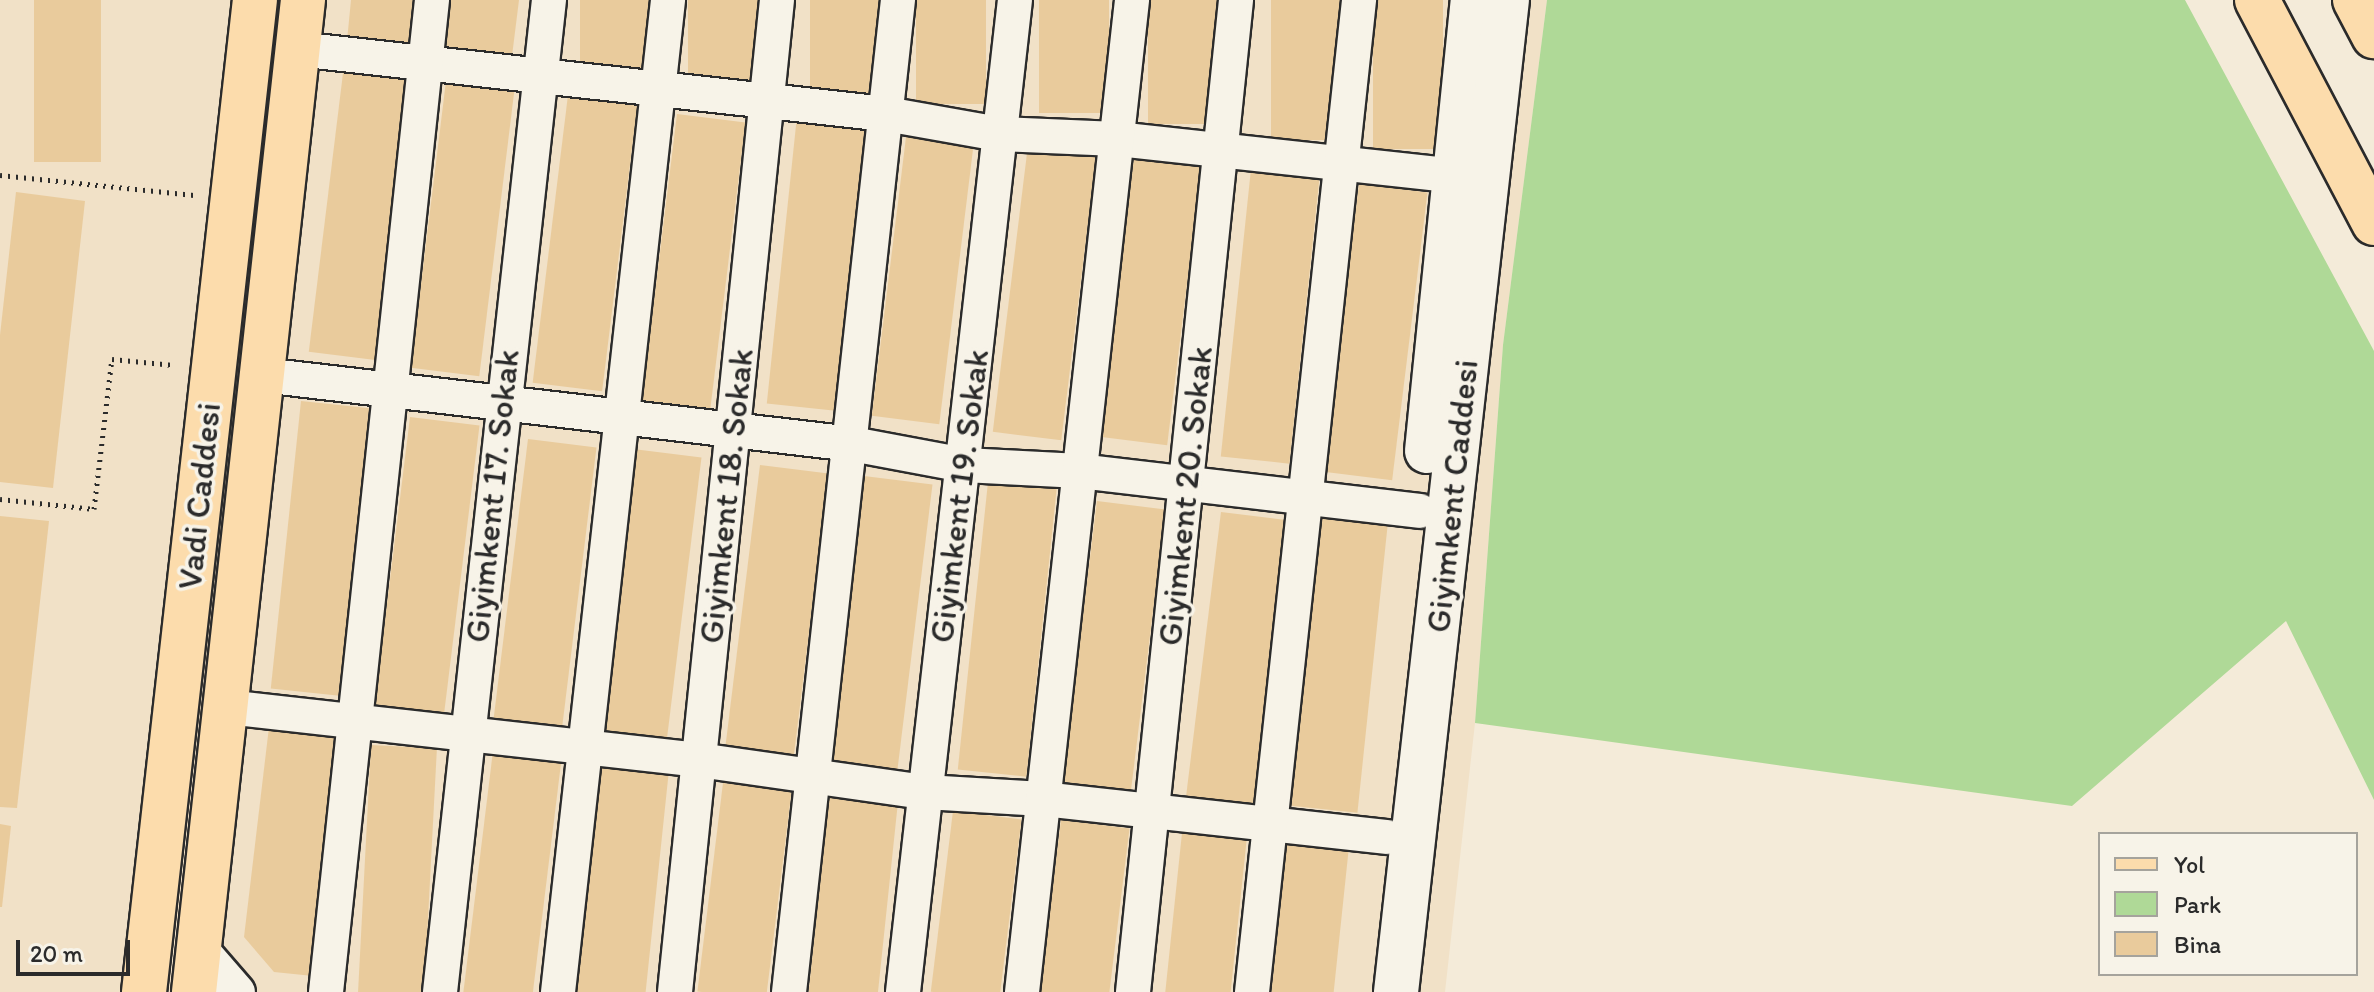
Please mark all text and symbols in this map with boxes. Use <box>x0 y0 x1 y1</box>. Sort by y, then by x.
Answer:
street label: Giyimkent 20. Sokak <box>1149 344 1221 648</box>
street label: Giyimkent 17. Sokak <box>456 347 528 645</box>
street label: Giyimkent 18. Sokak <box>690 347 762 645</box>
street label: Giyimkent 19. Sokak <box>921 347 997 645</box>
street label: Giyimkent Caddesi <box>1417 357 1487 635</box>
street label: Vadi Caddesi <box>169 400 229 592</box>
legend <box>2098 832 2358 976</box>
text: Yol <box>2174 850 2205 879</box>
text: Park <box>2174 890 2221 919</box>
scale bar <box>20 924 134 974</box>
text: Bina <box>2174 930 2221 959</box>
text: 20 m <box>30 939 83 968</box>

